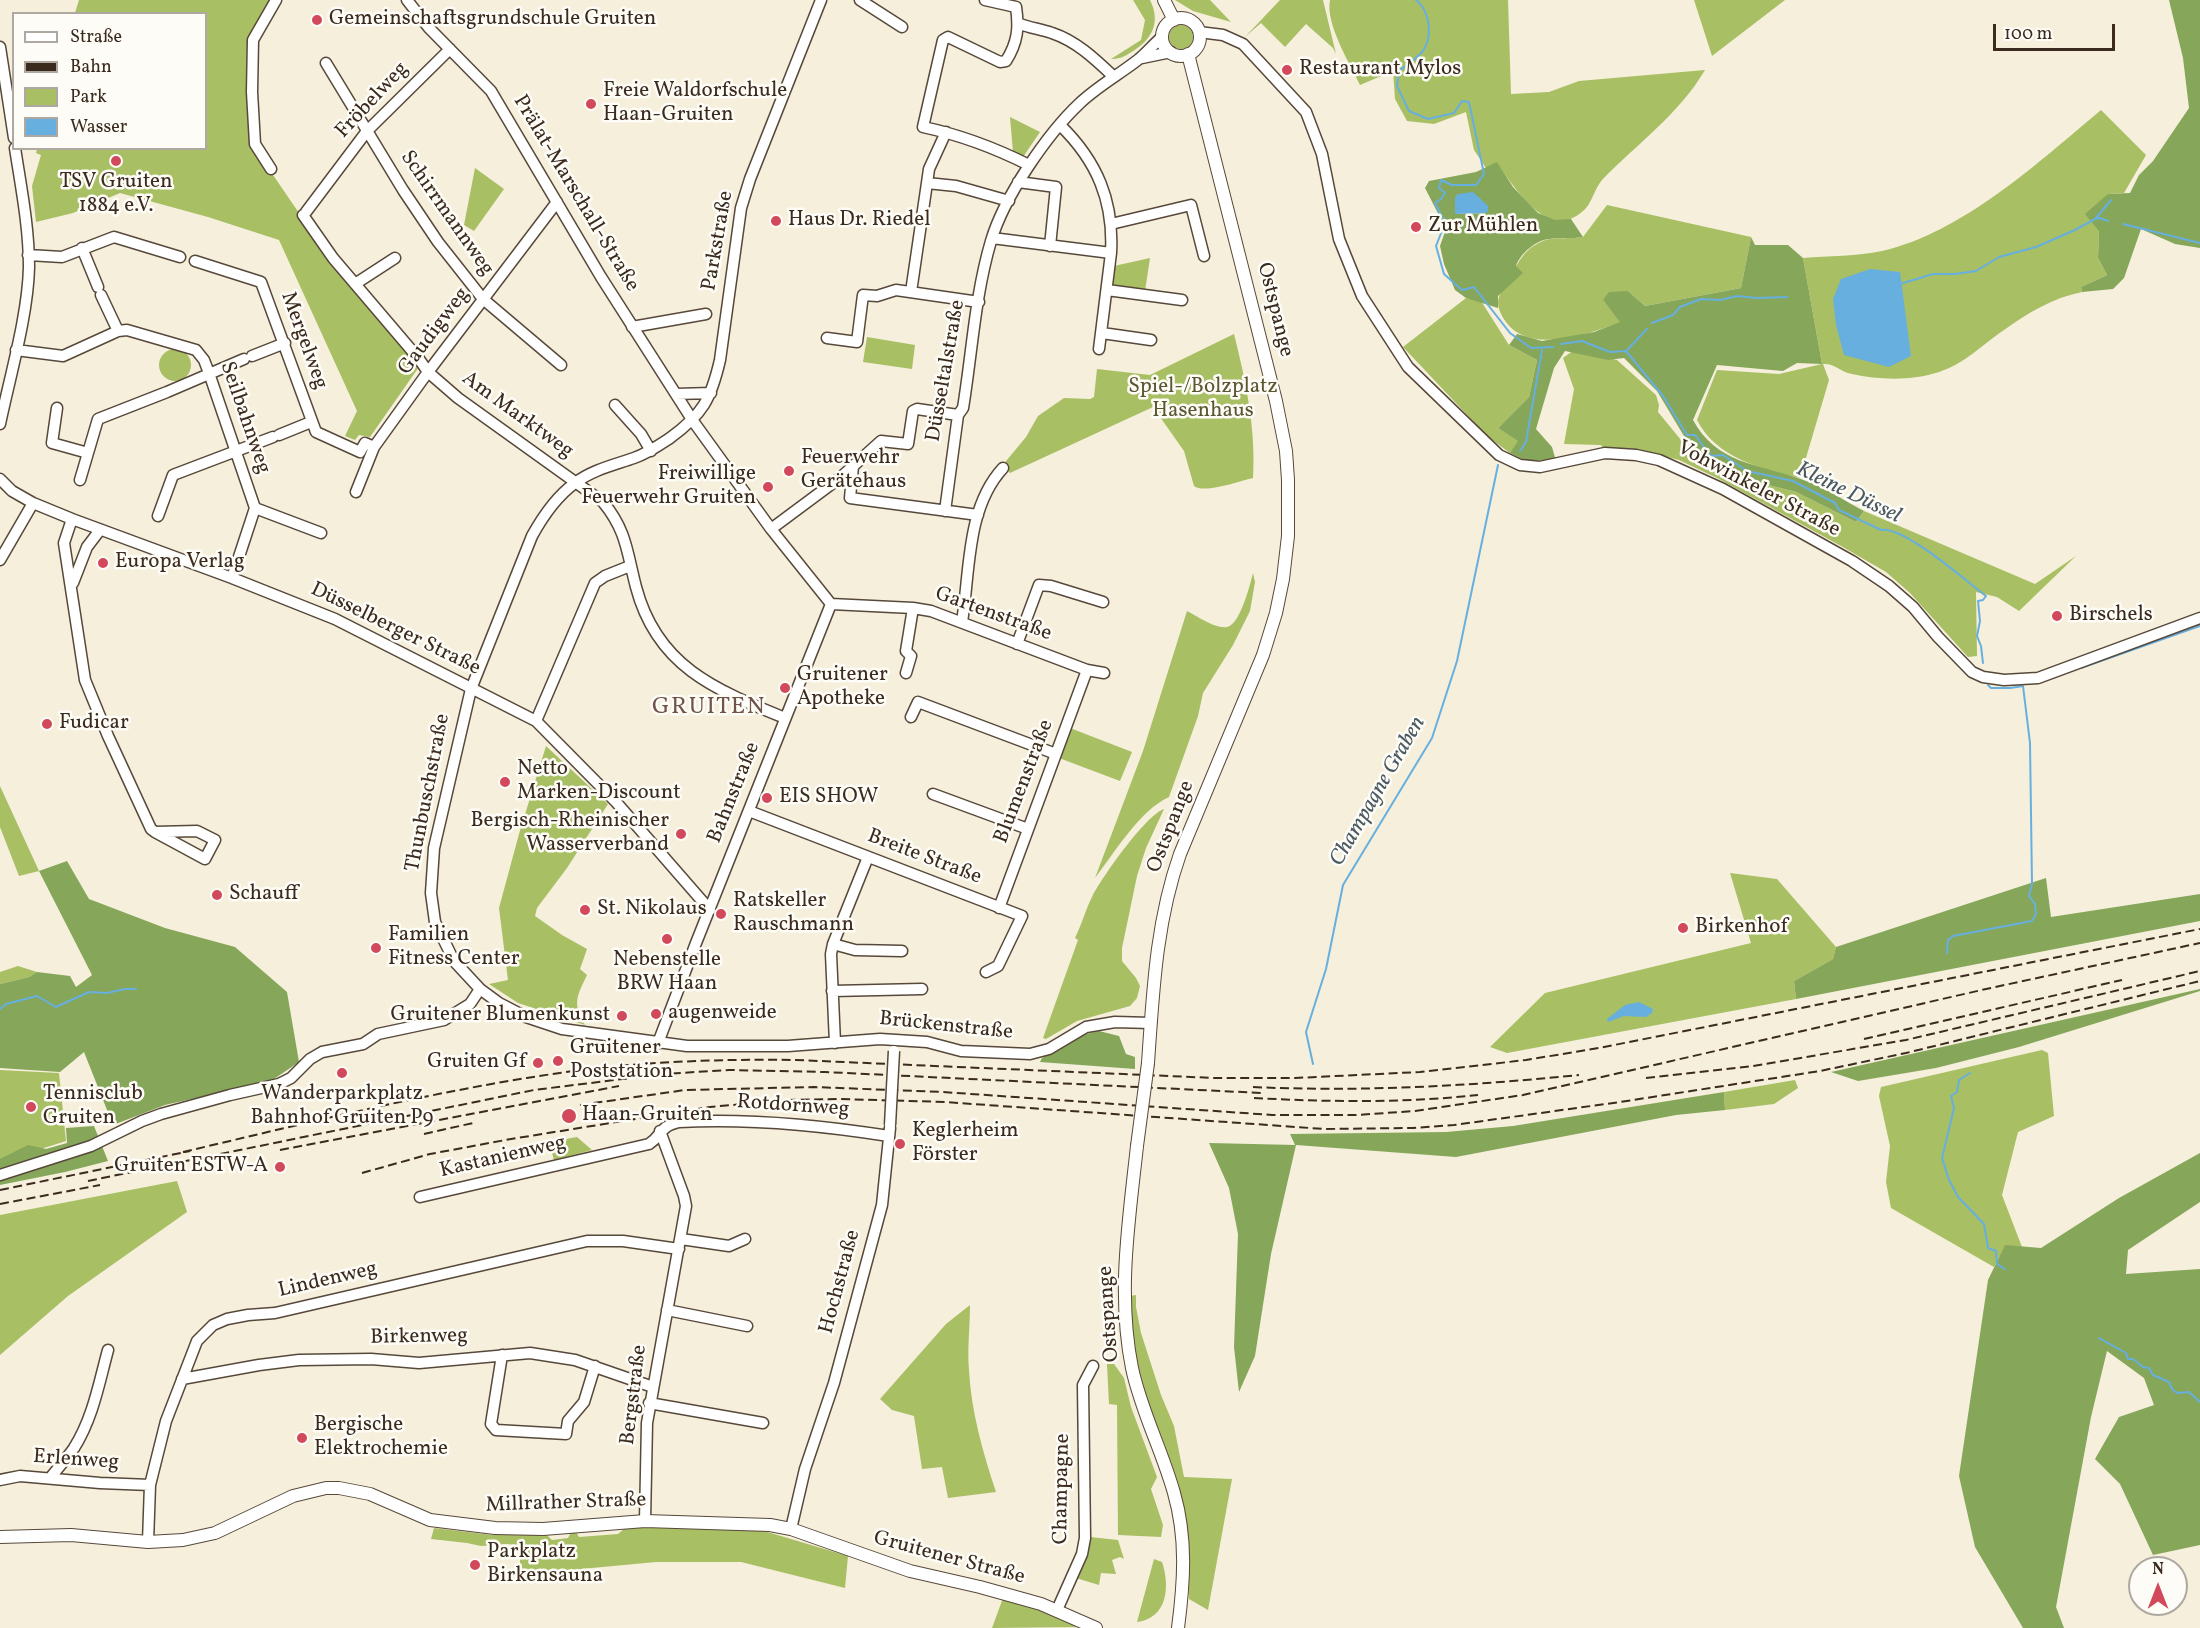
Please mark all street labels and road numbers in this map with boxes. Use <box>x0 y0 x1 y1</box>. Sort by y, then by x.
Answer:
street label: Fröbelweg <box>331 58 415 144</box>
street label: Prälat-Marschall-Straße <box>506 91 644 297</box>
street label: Schirrmannweg <box>394 147 498 281</box>
street label: Parkstraße <box>698 189 740 293</box>
street label: Ostspange <box>1250 260 1298 360</box>
street label: Gaudigweg <box>394 283 476 381</box>
street label: Mergelweg <box>274 289 332 393</box>
street label: Düsseltalstraße <box>922 298 972 444</box>
street label: Seilbahnweg <box>213 359 275 477</box>
street label: Am Marktweg <box>456 367 578 465</box>
street label: Vohwinkeler Straße <box>1672 436 1844 544</box>
street label: Düsselberger Straße <box>306 578 484 682</box>
street label: Gartenstraße <box>931 582 1055 648</box>
street label: Thunbuschstraße <box>401 712 457 874</box>
street label: Blumenstraße <box>990 717 1060 847</box>
street label: Bahnstraße <box>703 739 767 847</box>
street label: Ostspange <box>1143 777 1201 877</box>
street label: Breite Straße <box>863 825 985 891</box>
street label: Brückenstraße <box>878 1007 1014 1047</box>
street label: Rotdornweg <box>736 1091 850 1123</box>
street label: Kastanienweg <box>437 1131 569 1185</box>
street label: Hochstraße <box>815 1227 867 1337</box>
street label: Lindenweg <box>276 1257 380 1305</box>
street label: Ostspange <box>1094 1265 1126 1363</box>
street label: Birkenweg <box>370 1325 468 1351</box>
street label: Bergstraße <box>616 1343 654 1447</box>
street label: Champagne <box>1049 1433 1077 1545</box>
street label: Erlenweg <box>32 1445 120 1477</box>
street label: Millrather Straße <box>485 1489 647 1519</box>
street label: Gruitener Straße <box>871 1527 1027 1591</box>

